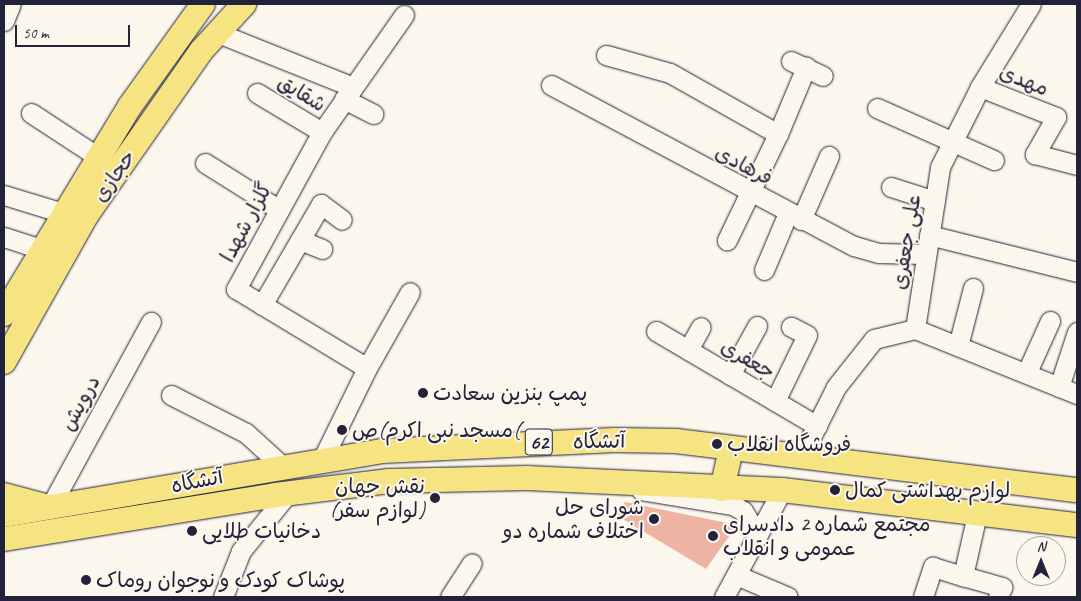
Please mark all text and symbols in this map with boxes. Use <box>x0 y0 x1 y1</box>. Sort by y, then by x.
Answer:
scale bar <box>18 15 132 47</box>
text: 50 m <box>23 24 49 43</box>
street label: مهدی <box>996 59 1052 101</box>
street label: شقایق <box>273 69 331 117</box>
street label: فرهادی <box>711 139 777 191</box>
street label: حجازی <box>87 145 141 207</box>
street label: گلزار شهدا <box>214 178 278 266</box>
street label: علی جعفری <box>886 193 926 291</box>
street label: جعفری <box>716 334 780 384</box>
street label: درویش <box>55 371 105 435</box>
place label: پمپ بنزین سعادت <box>433 380 587 406</box>
marker: پمپ بنزین سعادت <box>417 387 429 399</box>
place label: مسجد نبی اکرم)ص( <box>352 417 520 443</box>
marker: مسجد نبی اکرم)ص( <box>336 424 348 436</box>
road number: 62 <box>524 424 554 460</box>
street label: آتشگاه <box>573 428 625 454</box>
place label: فروشگاه انقلاب <box>727 431 851 457</box>
marker: فروشگاه انقلاب <box>711 438 723 450</box>
street label: آتشگاه <box>169 464 225 498</box>
place label: نقش جهان (لوازم سفر) <box>329 473 425 523</box>
place label: لوازم بهداشتی کمال <box>845 477 1010 503</box>
marker: لوازم بهداشتی کمال <box>829 484 841 496</box>
marker: نقش جهان (لوازم سفر) <box>429 492 441 504</box>
place label: شورای حل اختلاف شماره دو <box>503 494 644 544</box>
place label: مجتمع شماره 2 دادسرای عمومی و انقلاب <box>723 511 930 561</box>
marker: شورای حل اختلاف شماره دو <box>648 513 660 525</box>
place label: دخانیات طلایی <box>202 518 321 544</box>
marker: دخانیات طلایی <box>186 525 198 537</box>
marker: مجتمع شماره 2 دادسرای عمومی و انقلاب <box>707 530 719 542</box>
north arrow <box>1016 536 1066 586</box>
text: N <box>1037 538 1045 555</box>
place label: پوشاک کودک و نوجوان روماک <box>96 567 345 593</box>
marker: پوشاک کودک و نوجوان روماک <box>80 574 92 586</box>

